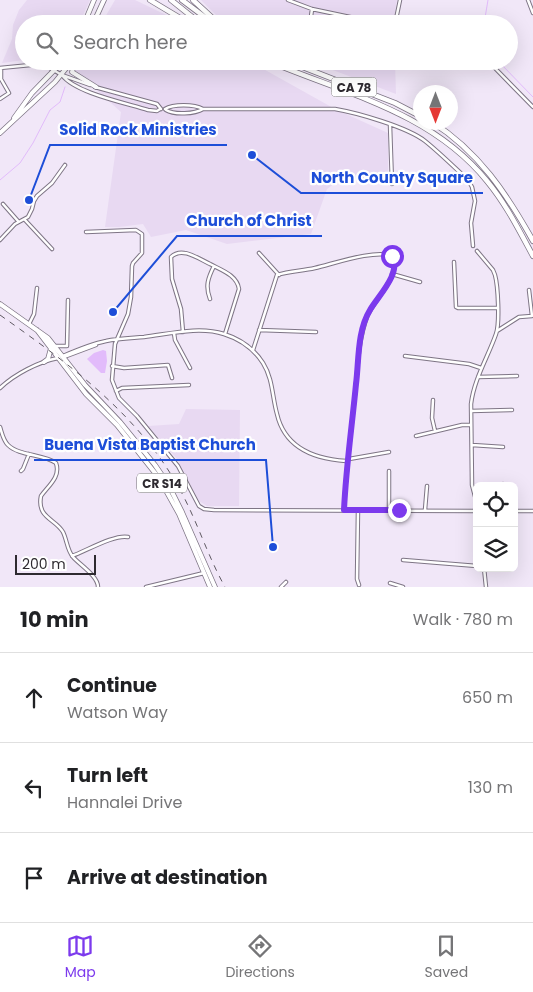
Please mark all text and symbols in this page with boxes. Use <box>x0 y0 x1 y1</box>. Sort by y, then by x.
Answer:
search box <box>15 15 518 70</box>
icon: search <box>33 29 61 57</box>
text: Search here <box>73 29 187 56</box>
road number: CA 78 <box>332 77 376 96</box>
north arrow <box>413 85 458 130</box>
callout: Solid Rock Ministries <box>50 115 227 145</box>
text: Solid Rock Ministries <box>59 119 217 140</box>
callout: North County Square <box>301 163 483 193</box>
text: North County Square <box>311 167 473 188</box>
callout: Church of Christ <box>177 206 322 236</box>
text: Church of Christ <box>186 210 312 231</box>
route start <box>381 245 404 268</box>
callout: Buena Vista Baptist Church <box>34 430 266 460</box>
text: Buena Vista Baptist Church <box>44 434 256 455</box>
road number: CR S14 <box>137 473 187 492</box>
map controls <box>473 482 518 572</box>
button: locate <box>473 482 518 527</box>
route end <box>388 499 411 522</box>
button: layers <box>473 527 518 572</box>
scale bar <box>15 552 96 575</box>
text: 200 m <box>22 554 66 574</box>
text: 10 min <box>20 605 89 634</box>
text: Walk · 780 m <box>413 608 513 631</box>
text: Continue <box>67 672 157 699</box>
icon: ahead <box>20 684 48 712</box>
text: 650 m <box>462 686 513 709</box>
text: Watson Way <box>67 701 168 724</box>
text: Turn left <box>67 762 148 789</box>
icon: left <box>20 774 48 802</box>
text: 130 m <box>468 776 513 799</box>
text: Hannalei Drive <box>67 791 182 814</box>
icon: arrive <box>20 864 48 892</box>
text: Arrive at destination <box>67 864 268 891</box>
tab: Map <box>65 932 96 983</box>
tab: Directions <box>225 932 295 983</box>
tab: Saved <box>424 932 468 983</box>

